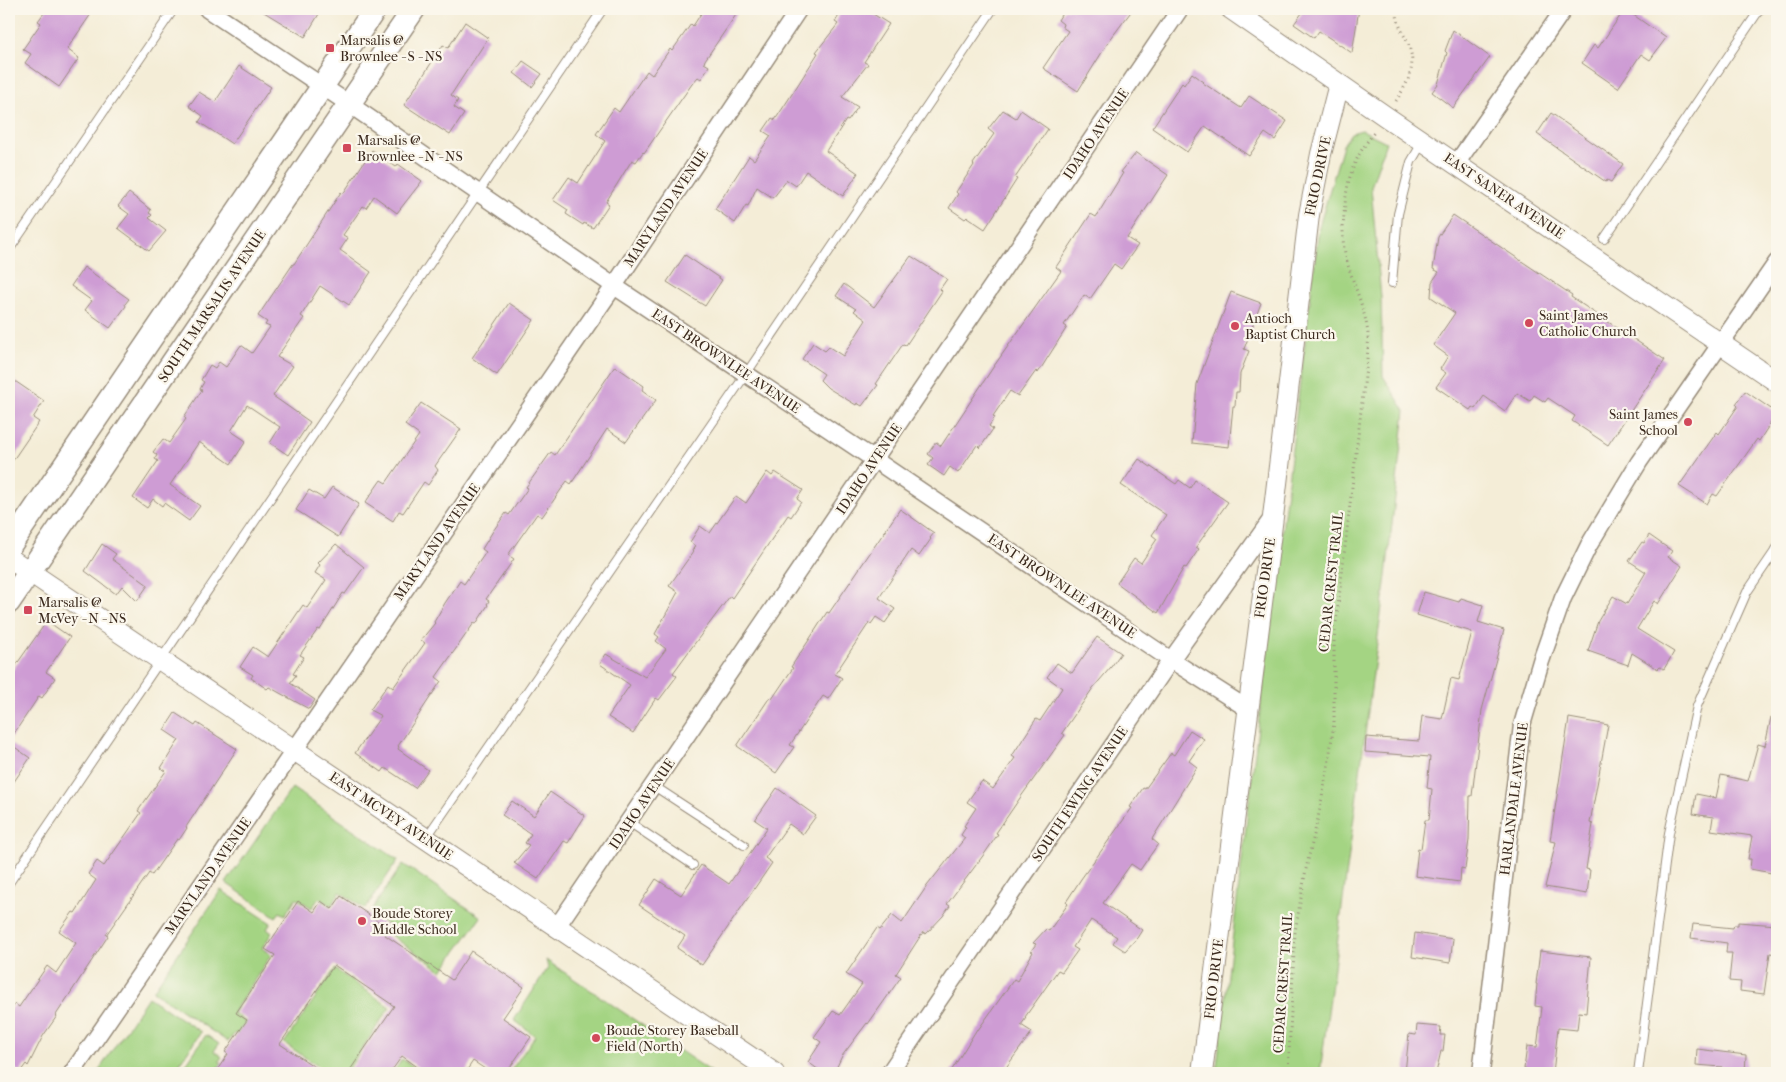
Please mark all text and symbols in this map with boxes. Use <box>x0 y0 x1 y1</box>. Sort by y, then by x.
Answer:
place label: Marsalis @ Brownlee - S - NS <box>340 32 442 65</box>
marker: Marsalis @ Brownlee - S - NS <box>324 42 336 54</box>
street label: IDAHO AVENUE <box>1059 85 1133 183</box>
place label: Marsalis @ Brownlee - N - NS <box>357 132 463 165</box>
street label: FRIO DRIVE <box>1301 134 1335 217</box>
marker: Marsalis @ Brownlee - N - NS <box>341 142 353 154</box>
street label: MARYLAND AVENUE <box>620 145 712 270</box>
street label: EAST SANER AVENUE <box>1440 149 1568 243</box>
street label: SOUTH MARSALIS AVENUE <box>154 226 270 386</box>
street label: EAST BROWNLEE AVENUE <box>648 305 804 417</box>
place label: Saint James Catholic Church <box>1539 307 1637 340</box>
place label: Antioch Baptist Church <box>1244 310 1336 343</box>
marker: Saint James Catholic Church <box>1523 317 1535 329</box>
marker: Antioch Baptist Church <box>1229 320 1241 332</box>
place label: Saint James School <box>1609 406 1678 439</box>
marker: Saint James School <box>1682 416 1694 428</box>
street label: IDAHO AVENUE <box>832 420 906 518</box>
street label: MARYLAND AVENUE <box>390 480 484 604</box>
street label: CEDAR CREST TRAIL <box>1315 510 1347 653</box>
street label: EAST BROWNLEE AVENUE <box>984 530 1140 642</box>
street label: FRIO DRIVE <box>1251 536 1279 619</box>
place label: Marsalis @ McVey - N - NS <box>38 594 126 627</box>
marker: Marsalis @ McVey - N - NS <box>22 604 34 616</box>
street label: HARLANDALE AVENUE <box>1496 721 1532 876</box>
street label: SOUTH EWING AVENUE <box>1028 723 1132 865</box>
street label: IDAHO AVENUE <box>605 755 679 853</box>
street label: EAST MCVEY AVENUE <box>326 768 456 864</box>
street label: MARYLAND AVENUE <box>161 814 255 938</box>
place label: Boude Storey Middle School <box>372 905 457 938</box>
street label: CEDAR CREST TRAIL <box>1270 912 1296 1054</box>
marker: Boude Storey Middle School <box>356 915 368 927</box>
street label: FRIO DRIVE <box>1201 937 1227 1020</box>
place label: Boude Storey Baseball Field (North) <box>606 1022 739 1055</box>
marker: Boude Storey Baseball Field (North) <box>590 1032 602 1044</box>

